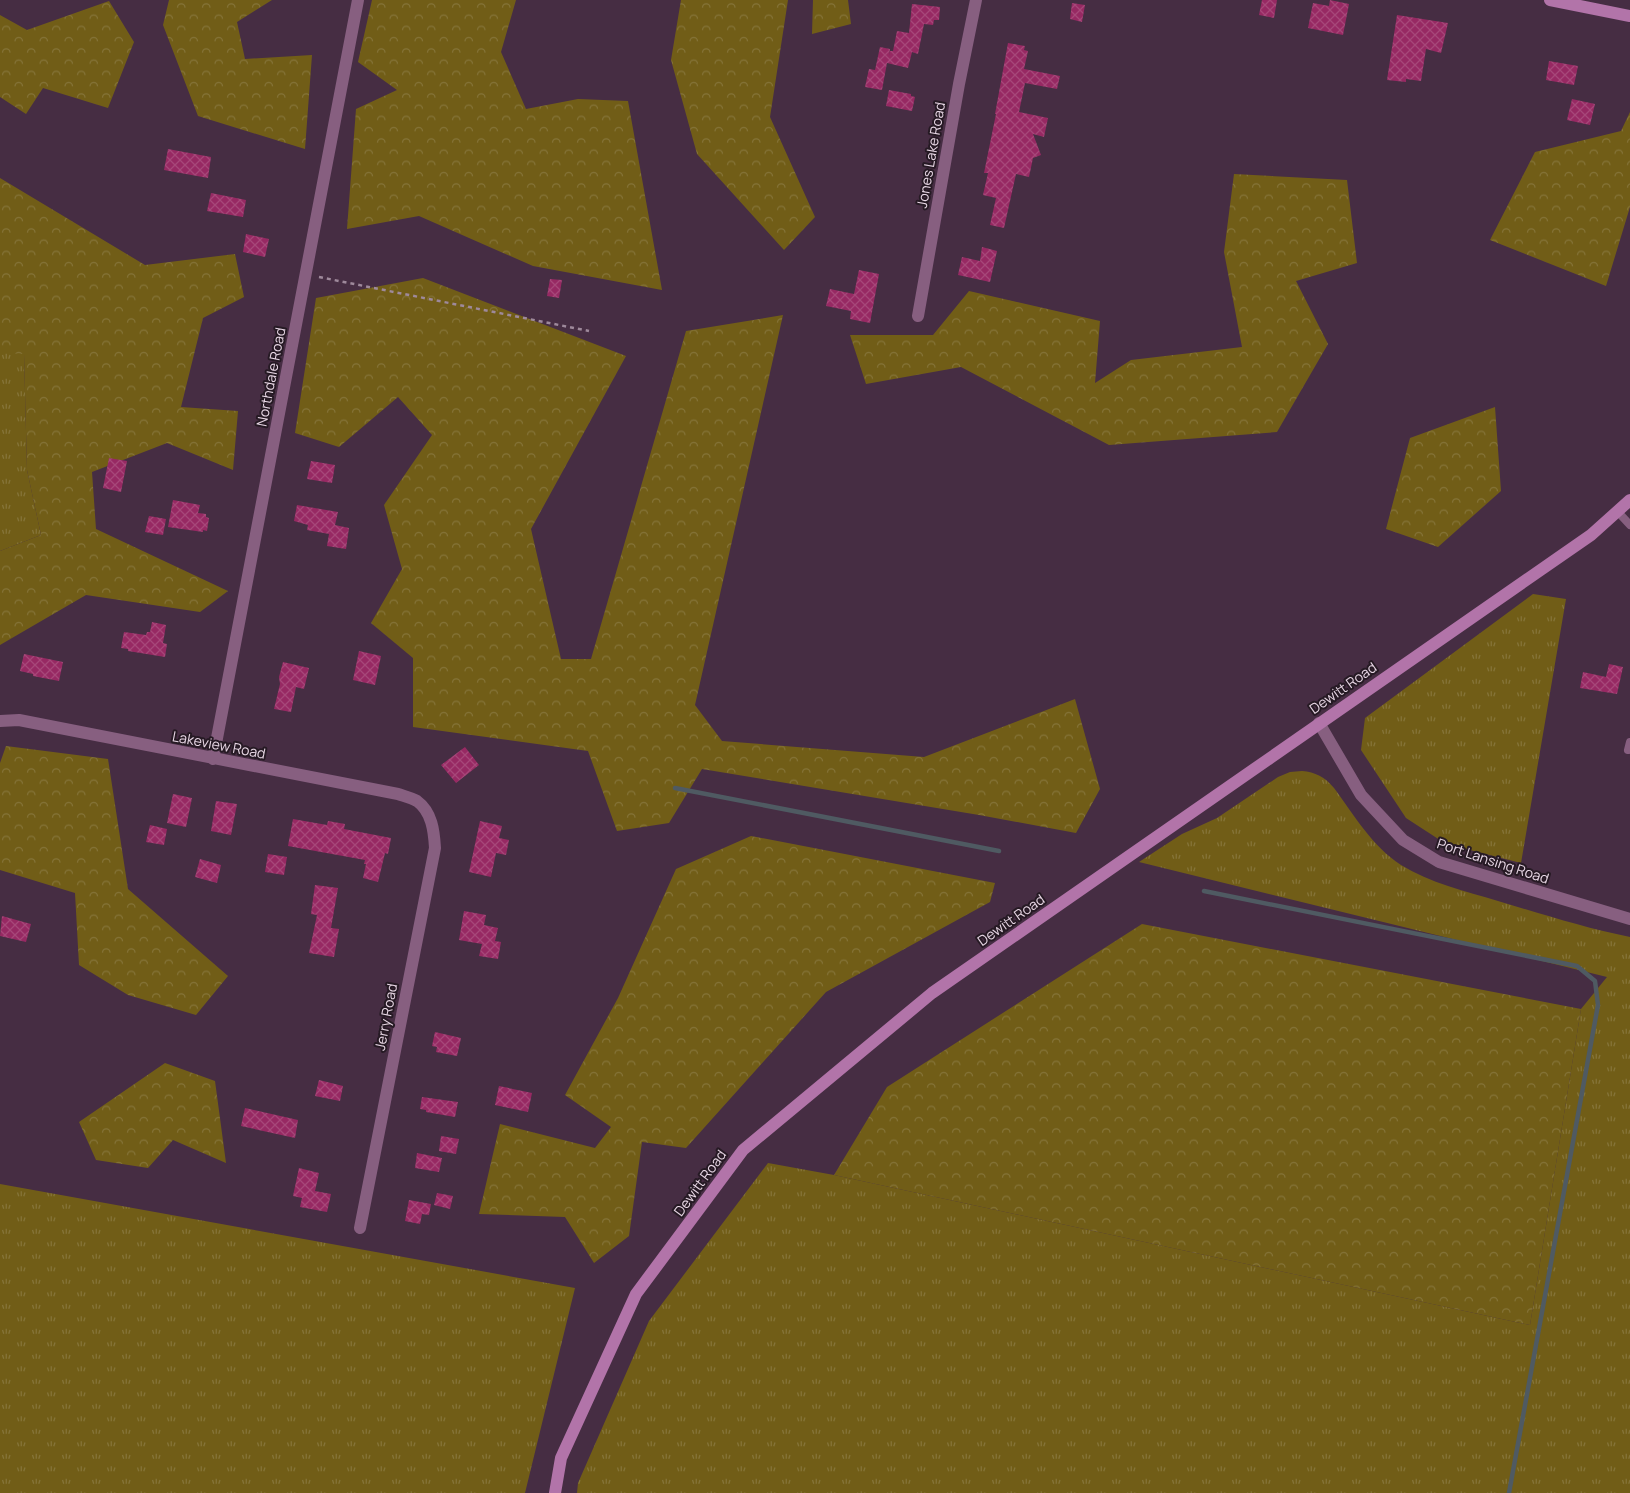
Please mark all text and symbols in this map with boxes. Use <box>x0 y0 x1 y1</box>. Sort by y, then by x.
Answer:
street label: Jones Lake Road <box>912 100 949 209</box>
street label: Northdale Road <box>252 326 289 428</box>
street label: Dewitt Road <box>1305 658 1380 718</box>
street label: Lakeview Road <box>171 726 267 763</box>
street label: Port Lansing Road <box>1435 833 1552 888</box>
street label: Dewitt Road <box>973 890 1048 950</box>
street label: Jerry Road <box>370 982 401 1052</box>
street label: Dewitt Road <box>669 1146 730 1220</box>

